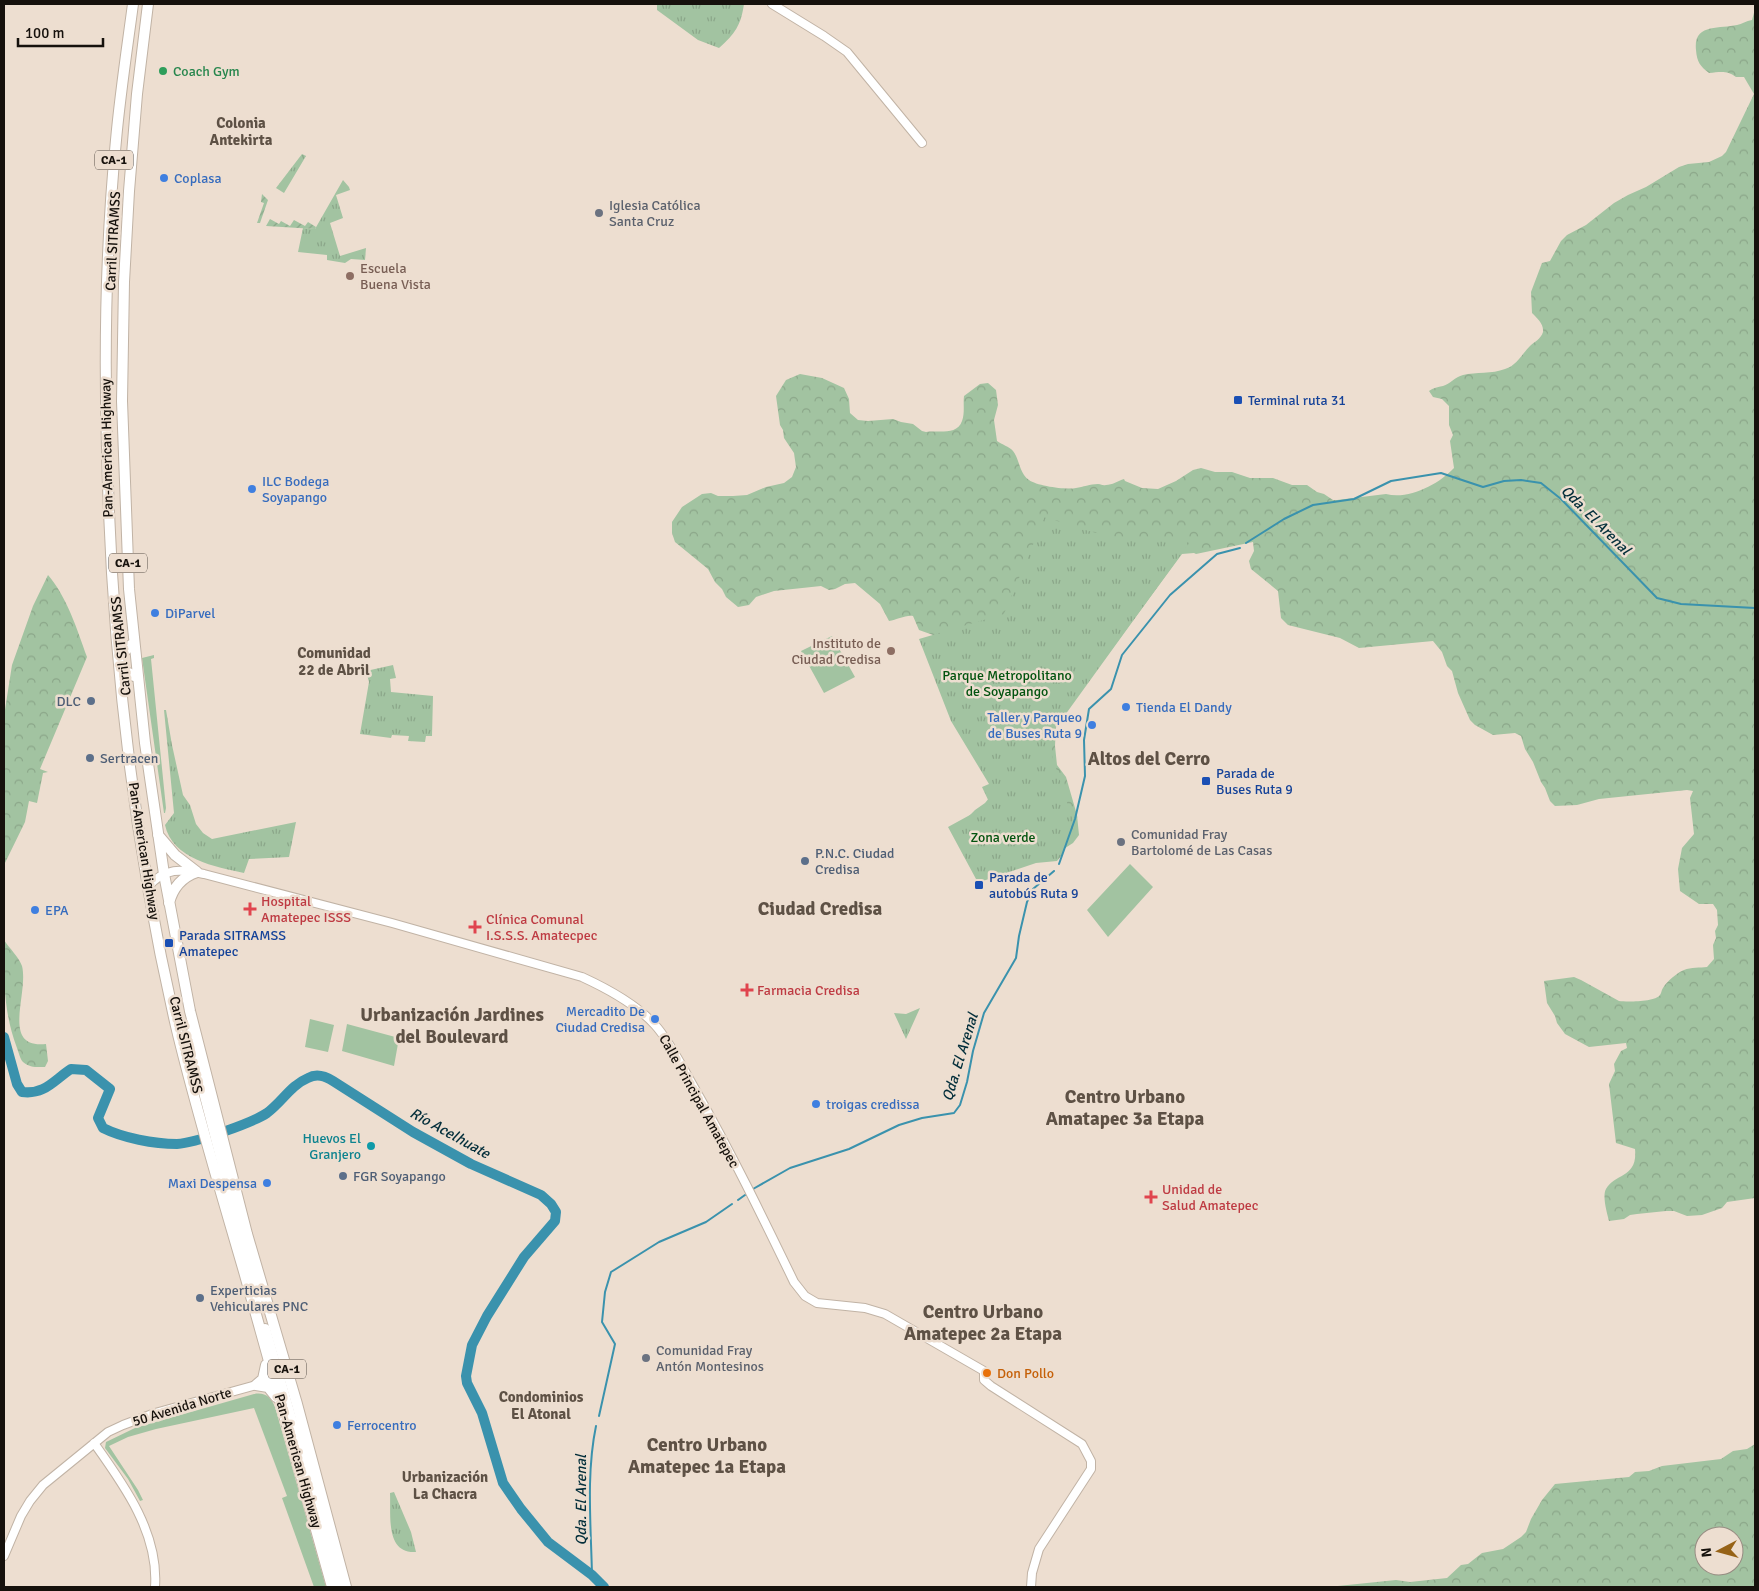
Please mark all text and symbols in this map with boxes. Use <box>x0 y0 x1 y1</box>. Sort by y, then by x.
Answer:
scale bar <box>18 15 102 47</box>
text: 100 m <box>25 24 65 42</box>
place label: Coach Gym <box>173 63 240 80</box>
marker: Coach Gym <box>157 65 169 77</box>
district label: Colonia Antekirta <box>210 114 273 149</box>
road number: CA-1 <box>95 150 133 170</box>
place label: Coplasa <box>174 170 222 187</box>
marker: Coplasa <box>158 172 170 184</box>
street label: Carril SITRAMSS <box>102 191 124 291</box>
place label: Iglesia Católica Santa Cruz <box>609 197 701 230</box>
marker: Iglesia Católica Santa Cruz <box>593 207 605 219</box>
place label: Escuela Buena Vista <box>360 260 431 293</box>
marker: Escuela Buena Vista <box>344 270 356 282</box>
street label: Pan-American Highway <box>97 378 117 518</box>
place label: Terminal ruta 31 <box>1248 392 1346 409</box>
marker: Terminal ruta 31 <box>1232 394 1244 406</box>
place label: ILC Bodega Soyapango <box>262 473 329 506</box>
water label: Qda. El Arenal <box>1558 482 1636 560</box>
marker: ILC Bodega Soyapango <box>246 483 258 495</box>
road number: CA-1 <box>109 554 147 572</box>
street label: Carril SITRAMSS <box>107 595 135 696</box>
place label: DiParvel <box>165 605 215 622</box>
marker: DiParvel <box>149 607 161 619</box>
place label: Instituto de Ciudad Credisa <box>791 635 881 668</box>
district label: Comunidad 22 de Abril <box>297 644 371 679</box>
marker: Instituto de Ciudad Credisa <box>885 645 897 657</box>
park label: Parque Metropolitano de Soyapango <box>942 667 1072 700</box>
place label: DLC <box>57 693 81 710</box>
marker: DLC <box>85 695 97 707</box>
place label: Tienda El Dandy <box>1136 699 1232 716</box>
marker: Tienda El Dandy <box>1120 701 1132 713</box>
place label: Taller y Parqueo de Buses Ruta 9 <box>987 709 1082 742</box>
marker: Taller y Parqueo de Buses Ruta 9 <box>1086 719 1098 731</box>
district label: Altos del Cerro <box>1088 747 1210 771</box>
place label: Sertracen <box>100 750 158 767</box>
marker: Sertracen <box>84 752 96 764</box>
place label: Parada de Buses Ruta 9 <box>1216 765 1293 798</box>
marker: Parada de Buses Ruta 9 <box>1200 775 1212 787</box>
street label: Pan-American Highway <box>125 781 163 921</box>
place label: Comunidad Fray Bartolomé de Las Casas <box>1131 826 1272 859</box>
park label: Zona verde <box>970 829 1036 846</box>
marker: Comunidad Fray Bartolomé de Las Casas <box>1115 836 1127 848</box>
place label: P.N.C. Ciudad Credisa <box>815 845 895 878</box>
marker: P.N.C. Ciudad Credisa <box>799 855 811 867</box>
place label: Parada de autobús Ruta 9 <box>989 869 1078 902</box>
marker: Parada de autobús Ruta 9 <box>973 879 985 891</box>
place label: Hospital Amatepec ISSS <box>261 893 351 926</box>
district label: Ciudad Credisa <box>758 897 882 921</box>
place label: EPA <box>45 902 69 919</box>
marker: Hospital Amatepec ISSS <box>243 902 257 916</box>
marker: EPA <box>29 904 41 916</box>
place label: Clínica Comunal I.S.S.S. Amatecpec <box>486 911 598 944</box>
marker: Clínica Comunal I.S.S.S. Amatecpec <box>468 920 482 934</box>
place label: Parada SITRAMSS Amatepec <box>179 927 286 960</box>
marker: Parada SITRAMSS Amatepec <box>163 937 175 949</box>
place label: Farmacia Credisa <box>757 982 860 999</box>
marker: Farmacia Credisa <box>741 984 753 996</box>
street label: Carril SITRAMSS <box>166 995 206 1096</box>
district label: Urbanización Jardines del Boulevard <box>360 1003 544 1049</box>
place label: Mercadito De Ciudad Credisa <box>555 1003 645 1036</box>
water label: Qda. El Arenal <box>938 1009 982 1103</box>
marker: Mercadito De Ciudad Credisa <box>649 1013 661 1025</box>
street label: Calle Principal Amatepec <box>655 1031 743 1171</box>
district label: Centro Urbano Amatapec 3a Etapa <box>1046 1085 1205 1131</box>
place label: troigas credissa <box>826 1096 920 1113</box>
marker: troigas credissa <box>810 1098 822 1110</box>
water label: Río Acelhuate <box>407 1104 494 1163</box>
place label: Huevos El Granjero <box>302 1130 361 1163</box>
marker: Huevos El Granjero <box>365 1140 377 1152</box>
place label: FGR Soyapango <box>353 1168 446 1185</box>
marker: FGR Soyapango <box>337 1170 349 1182</box>
place label: Maxi Despensa <box>168 1175 257 1192</box>
marker: Maxi Despensa <box>261 1177 273 1189</box>
place label: Unidad de Salud Amatepec <box>1162 1181 1259 1214</box>
marker: Unidad de Salud Amatepec <box>1144 1190 1158 1204</box>
place label: Experticias Vehiculares PNC <box>210 1282 308 1315</box>
marker: Experticias Vehiculares PNC <box>194 1292 206 1304</box>
district label: Centro Urbano Amatepec 2a Etapa <box>904 1300 1062 1346</box>
place label: Comunidad Fray Antón Montesinos <box>656 1342 764 1375</box>
marker: Comunidad Fray Antón Montesinos <box>640 1352 652 1364</box>
road number: CA-1 <box>268 1360 306 1378</box>
place label: Don Pollo <box>997 1365 1054 1382</box>
marker: Don Pollo <box>981 1367 993 1379</box>
street label: 50 Avenida Norte <box>130 1384 234 1430</box>
district label: Condominios El Atonal <box>499 1388 584 1423</box>
street label: Pan-American Highway <box>271 1392 325 1531</box>
place label: Ferrocentro <box>347 1417 416 1434</box>
marker: Ferrocentro <box>331 1419 343 1431</box>
district label: Centro Urbano Amatepec 1a Etapa <box>628 1433 786 1479</box>
water label: Qda. El Arenal <box>572 1453 590 1545</box>
district label: Urbanización La Chacra <box>402 1468 488 1503</box>
north arrow <box>1694 1526 1744 1576</box>
text: N <box>1698 1547 1716 1558</box>

